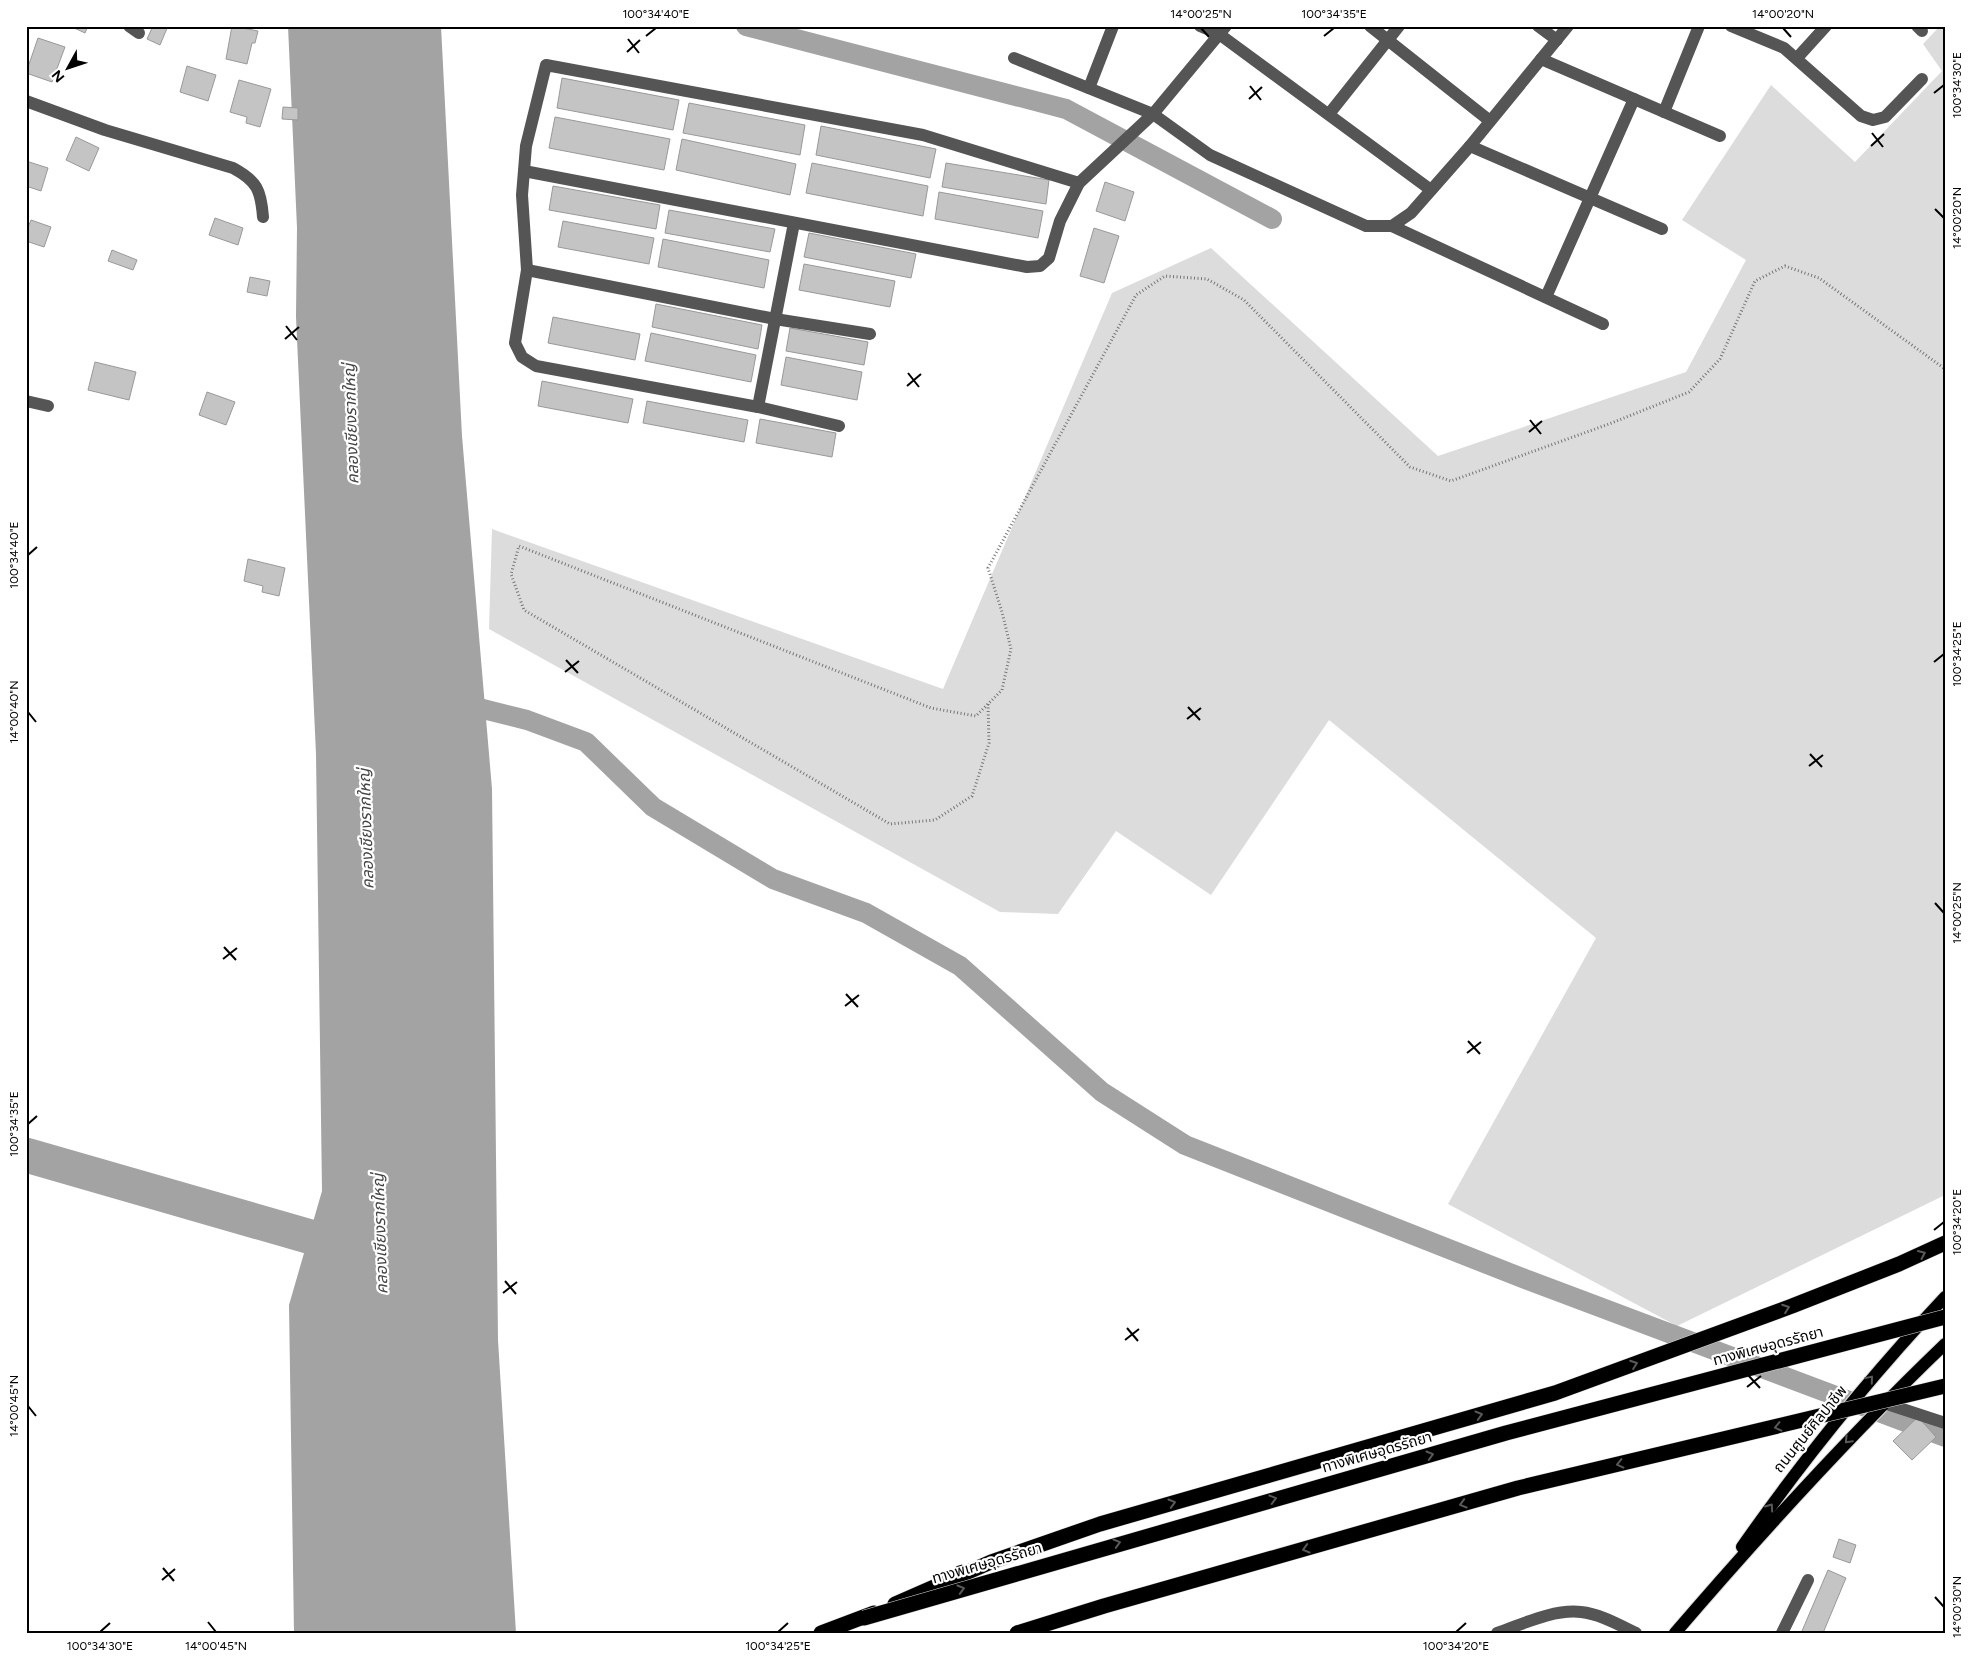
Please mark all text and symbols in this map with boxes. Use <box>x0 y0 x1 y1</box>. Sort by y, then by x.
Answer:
text: 100°34'40"E <box>622 7 690 21</box>
text: 14°00'25"N <box>1170 7 1232 21</box>
text: 100°34'35"E <box>1301 7 1367 21</box>
text: 14°00'20"N <box>1752 7 1814 21</box>
north arrow <box>42 42 92 92</box>
text: 100°34'30"E <box>1950 52 1964 118</box>
text: N <box>48 66 68 86</box>
text: 14°00'20"N <box>1950 187 1964 249</box>
water label: คลองเชียงรากใหญ่ <box>339 361 363 485</box>
text: 100°34'40"E <box>7 521 21 589</box>
text: 100°34'25"E <box>1950 621 1964 687</box>
text: 14°00'40"N <box>7 681 21 743</box>
water label: คลองเชียงรากใหญ่ <box>354 766 378 890</box>
text: 14°00'25"N <box>1950 882 1964 944</box>
text: 100°34'35"E <box>7 1091 21 1157</box>
water label: คลองเชียงรากใหญ่ <box>368 1171 392 1295</box>
text: 100°34'20"E <box>1950 1189 1964 1255</box>
one-way arrow <box>1917 1249 1926 1260</box>
one-way arrow <box>1781 1304 1790 1314</box>
street label: ทางพิเศษอุดรรัถยา <box>1711 1323 1825 1369</box>
one-way arrow <box>1629 1360 1637 1370</box>
text: 14°00'45"N <box>7 1375 21 1437</box>
one-way arrow <box>1865 1376 1874 1385</box>
street label: ถนนศูนย์ศิลปาชีพ <box>1769 1382 1851 1476</box>
one-way arrow <box>1475 1410 1483 1420</box>
one-way arrow <box>1774 1421 1783 1432</box>
street label: ทางพิเศษอุดรรัถยา <box>1320 1428 1434 1476</box>
one-way arrow <box>1845 1434 1854 1443</box>
one-way arrow <box>1425 1450 1433 1460</box>
one-way arrow <box>1616 1458 1625 1469</box>
one-way arrow <box>1269 1494 1278 1505</box>
one-way arrow <box>1167 1499 1175 1509</box>
one-way arrow <box>1459 1499 1467 1509</box>
one-way arrow <box>1764 1503 1773 1513</box>
street label: ทางพิเศษอุดรรัถยา <box>930 1539 1044 1587</box>
one-way arrow <box>1113 1539 1121 1549</box>
one-way arrow <box>1303 1543 1311 1553</box>
text: 14°00'30"N <box>1950 1576 1964 1638</box>
one-way arrow <box>957 1585 965 1595</box>
text: 100°34'30"E <box>67 1639 133 1653</box>
text: 14°00'45"N <box>185 1639 247 1653</box>
text: 100°34'25"E <box>745 1639 811 1653</box>
text: 100°34'20"E <box>1423 1639 1489 1653</box>

